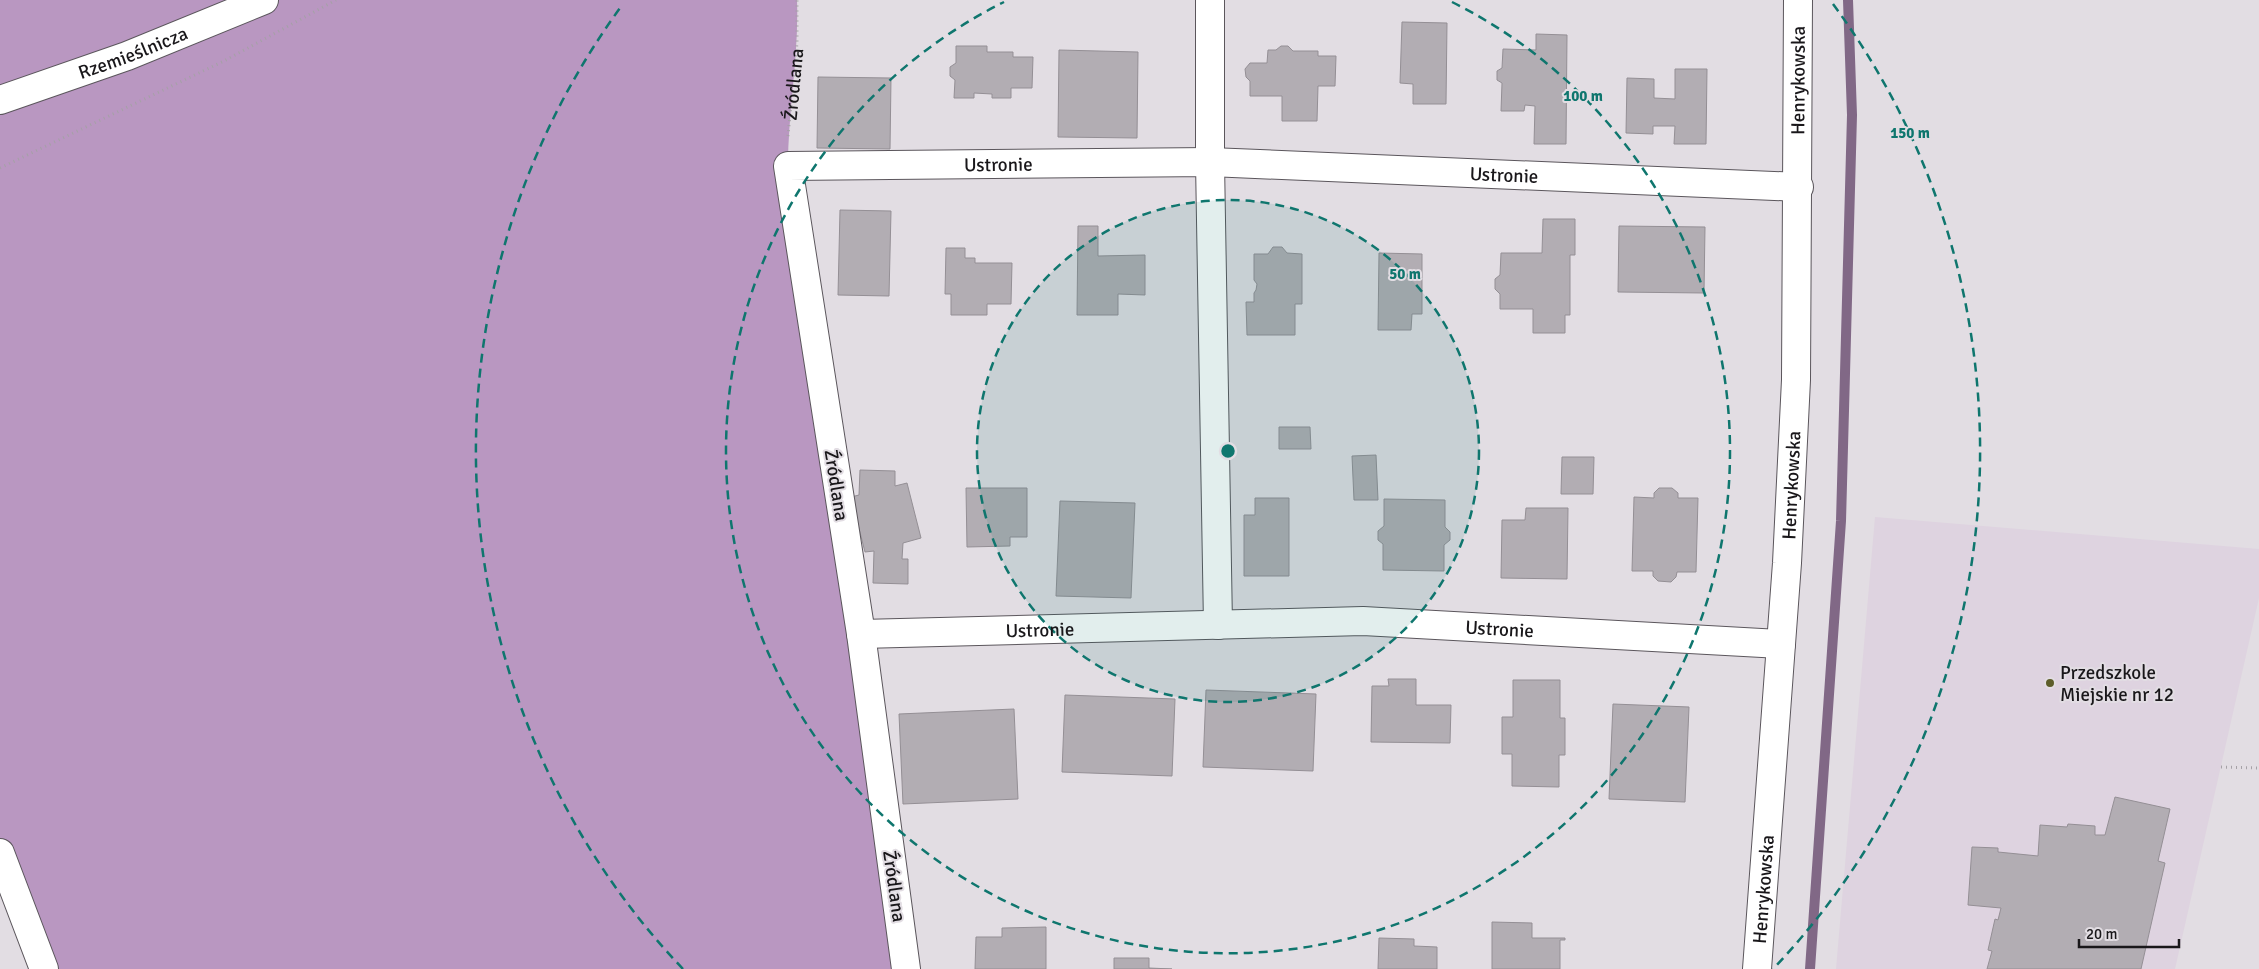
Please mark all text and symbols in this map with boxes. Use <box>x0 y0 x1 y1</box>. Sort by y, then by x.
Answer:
street label: Rzemieślnicza <box>75 21 191 85</box>
street label: Henrykowska <box>1786 26 1811 135</box>
street label: Źródlana <box>779 47 809 121</box>
text: 100 m <box>1563 87 1603 105</box>
text: 150 m <box>1890 124 1930 142</box>
street label: Ustronie <box>964 153 1033 177</box>
street label: Ustronie <box>1469 162 1539 189</box>
text: 50 m <box>1389 265 1421 283</box>
street label: Henrykowska <box>1777 430 1806 540</box>
centre of rings <box>1219 442 1237 460</box>
street label: Źródlana <box>819 448 854 523</box>
street label: Ustronie <box>1465 616 1535 643</box>
street label: Ustronie <box>1005 617 1075 643</box>
place label: Przedszkole Miejskie nr 12 <box>2060 661 2174 707</box>
marker: Przedszkole Miejskie nr 12 <box>2044 677 2056 689</box>
street label: Henrykowska <box>1748 834 1780 945</box>
street label: Źródlana <box>877 849 911 924</box>
scale bar <box>2079 916 2179 948</box>
text: 20 m <box>2086 925 2117 943</box>

